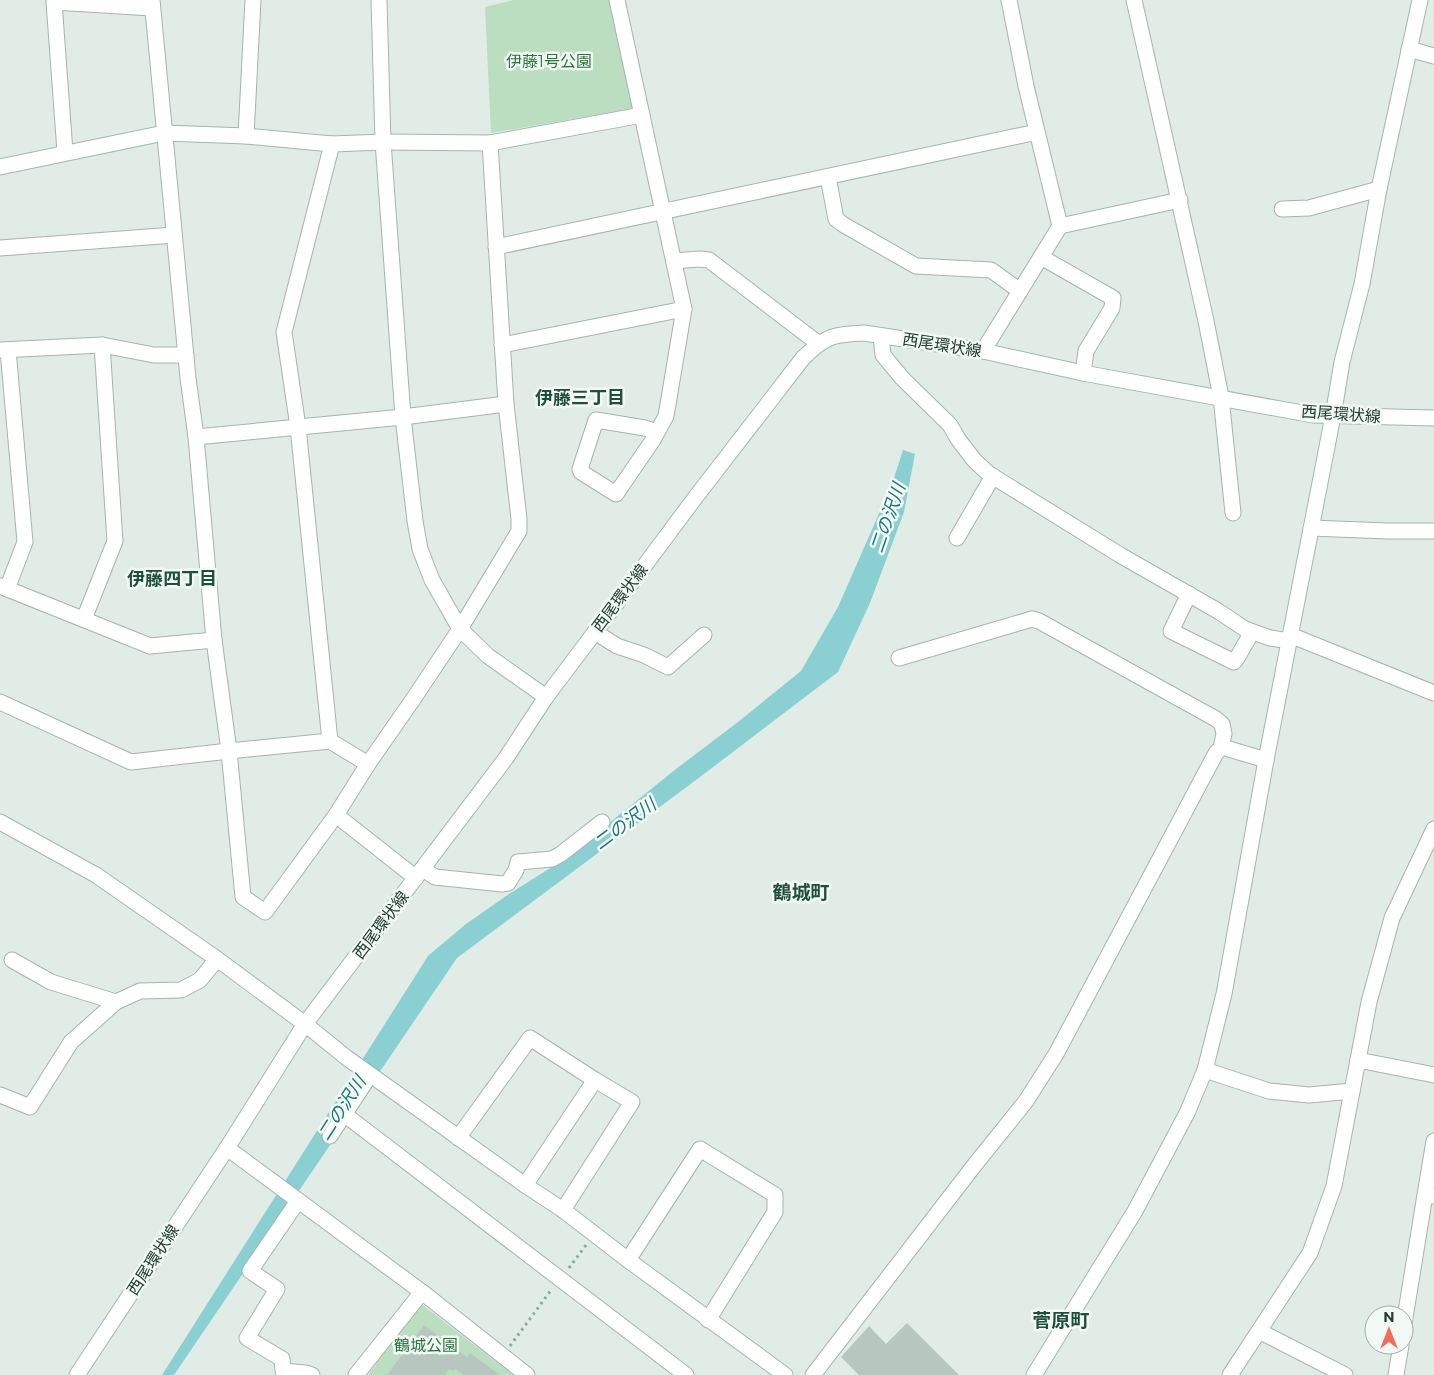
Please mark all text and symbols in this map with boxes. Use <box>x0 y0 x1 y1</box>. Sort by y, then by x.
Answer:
park label: 伊藤1号公園 <box>506 52 592 71</box>
street label: 西尾環状線 <box>901 329 983 361</box>
district label: 伊藤三丁目 <box>535 387 625 409</box>
street label: 西尾環状線 <box>1300 402 1382 426</box>
water label: 二の沢川 <box>866 478 911 556</box>
street label: 西尾環状線 <box>588 560 652 636</box>
district label: 伊藤四丁目 <box>127 568 217 590</box>
water label: 二の沢川 <box>590 792 662 854</box>
district label: 鶴城町 <box>772 881 830 904</box>
street label: 西尾環状線 <box>349 887 413 963</box>
water label: 二の沢川 <box>313 1070 372 1144</box>
street label: 西尾環状線 <box>123 1221 183 1299</box>
north arrow <box>1364 1305 1414 1355</box>
text: N <box>1383 1308 1395 1326</box>
district label: 菅原町 <box>1032 1309 1090 1332</box>
park label: 鶴城公園 <box>394 1336 458 1355</box>

